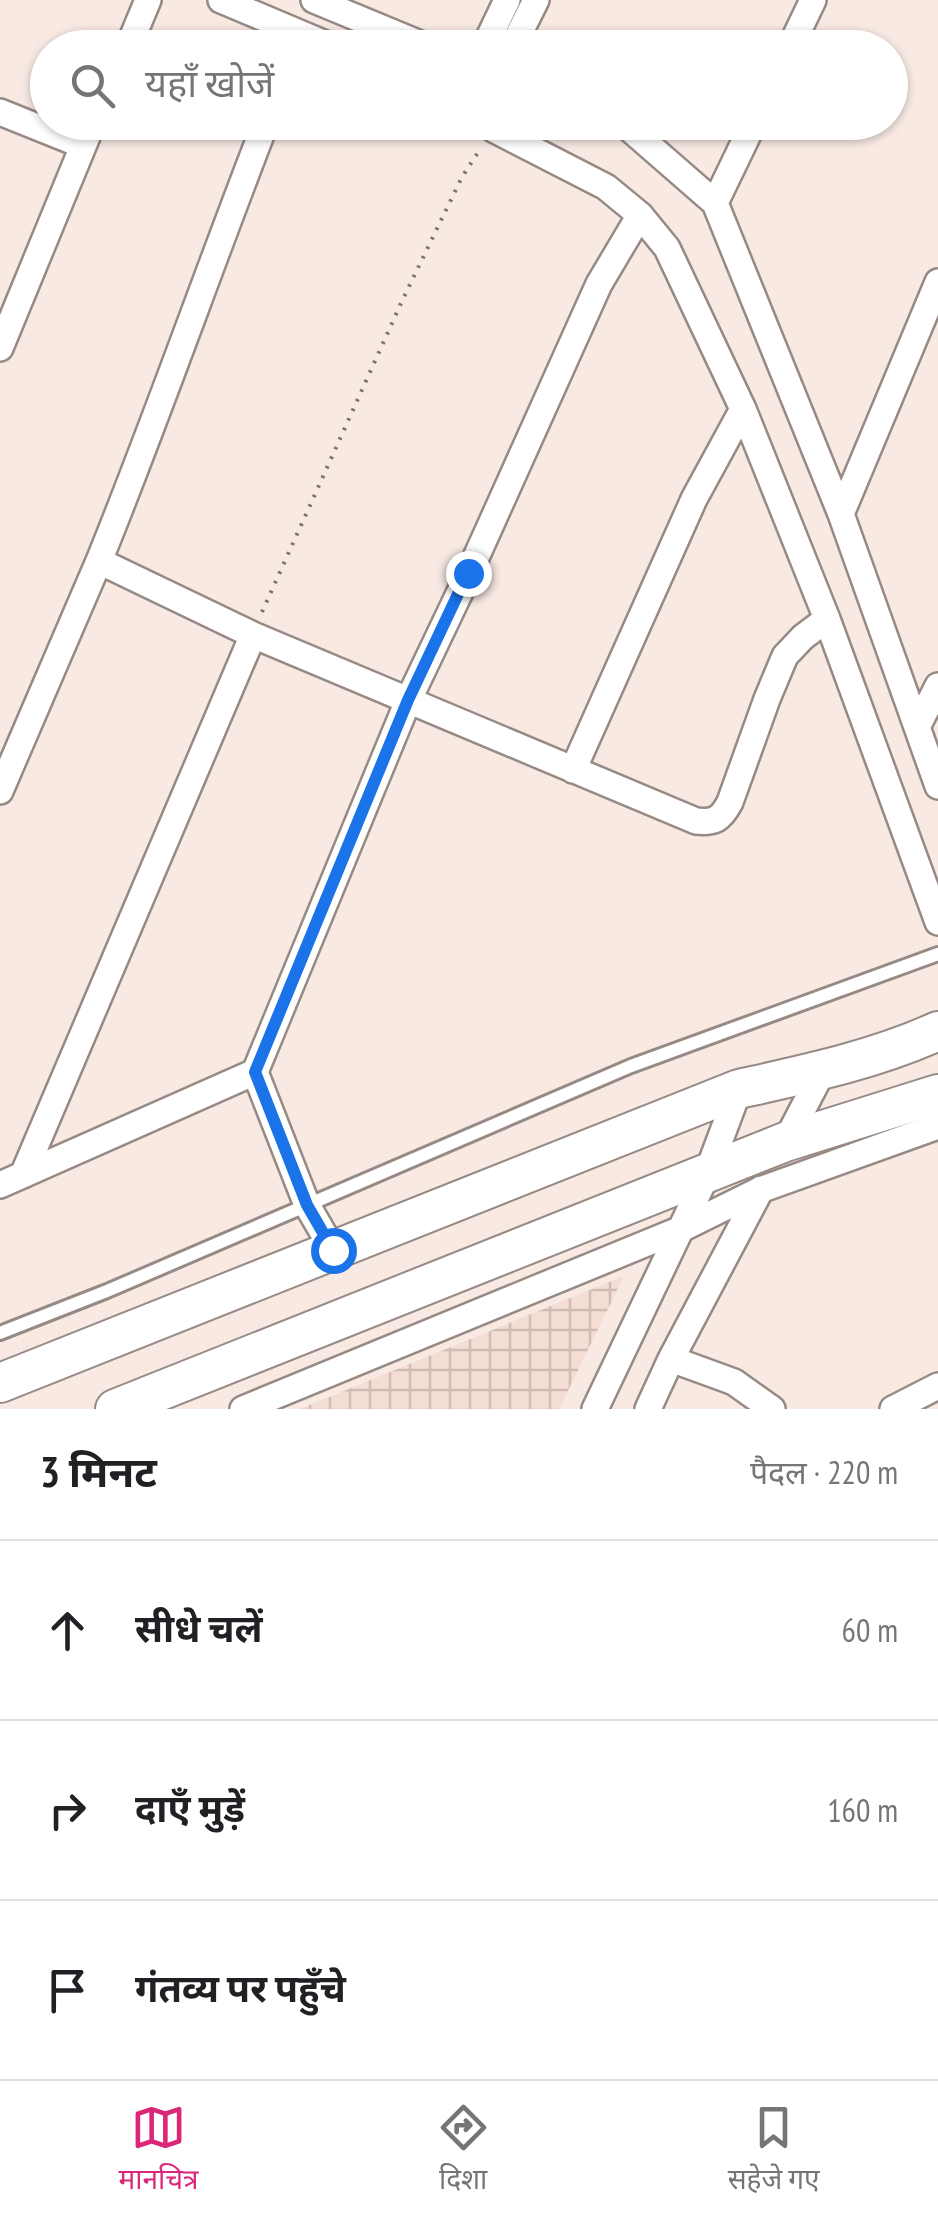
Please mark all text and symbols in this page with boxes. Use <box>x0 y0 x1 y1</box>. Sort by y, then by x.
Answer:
search box <box>30 30 908 140</box>
icon: search <box>65 58 120 113</box>
text: यहाँ खोजें <box>145 58 274 107</box>
route end <box>446 551 492 597</box>
route start <box>311 1228 357 1274</box>
text: 3 मिनट <box>40 1444 157 1499</box>
text: पैदल · 220 m <box>750 1451 898 1493</box>
icon: ahead <box>40 1603 95 1658</box>
text: सीधे चलें <box>135 1603 263 1652</box>
text: 60 m <box>842 1609 898 1651</box>
icon: right <box>40 1783 95 1838</box>
text: दाएँ मुड़ें <box>135 1783 245 1832</box>
text: 160 m <box>827 1789 898 1831</box>
icon: arrive <box>40 1963 95 2018</box>
text: गंतव्य पर पहुँचे <box>135 1963 346 2012</box>
tab: मानचित्र <box>119 2100 199 2200</box>
tab: दिशा <box>436 2100 491 2200</box>
tab: सहेजे गए <box>728 2100 819 2200</box>

